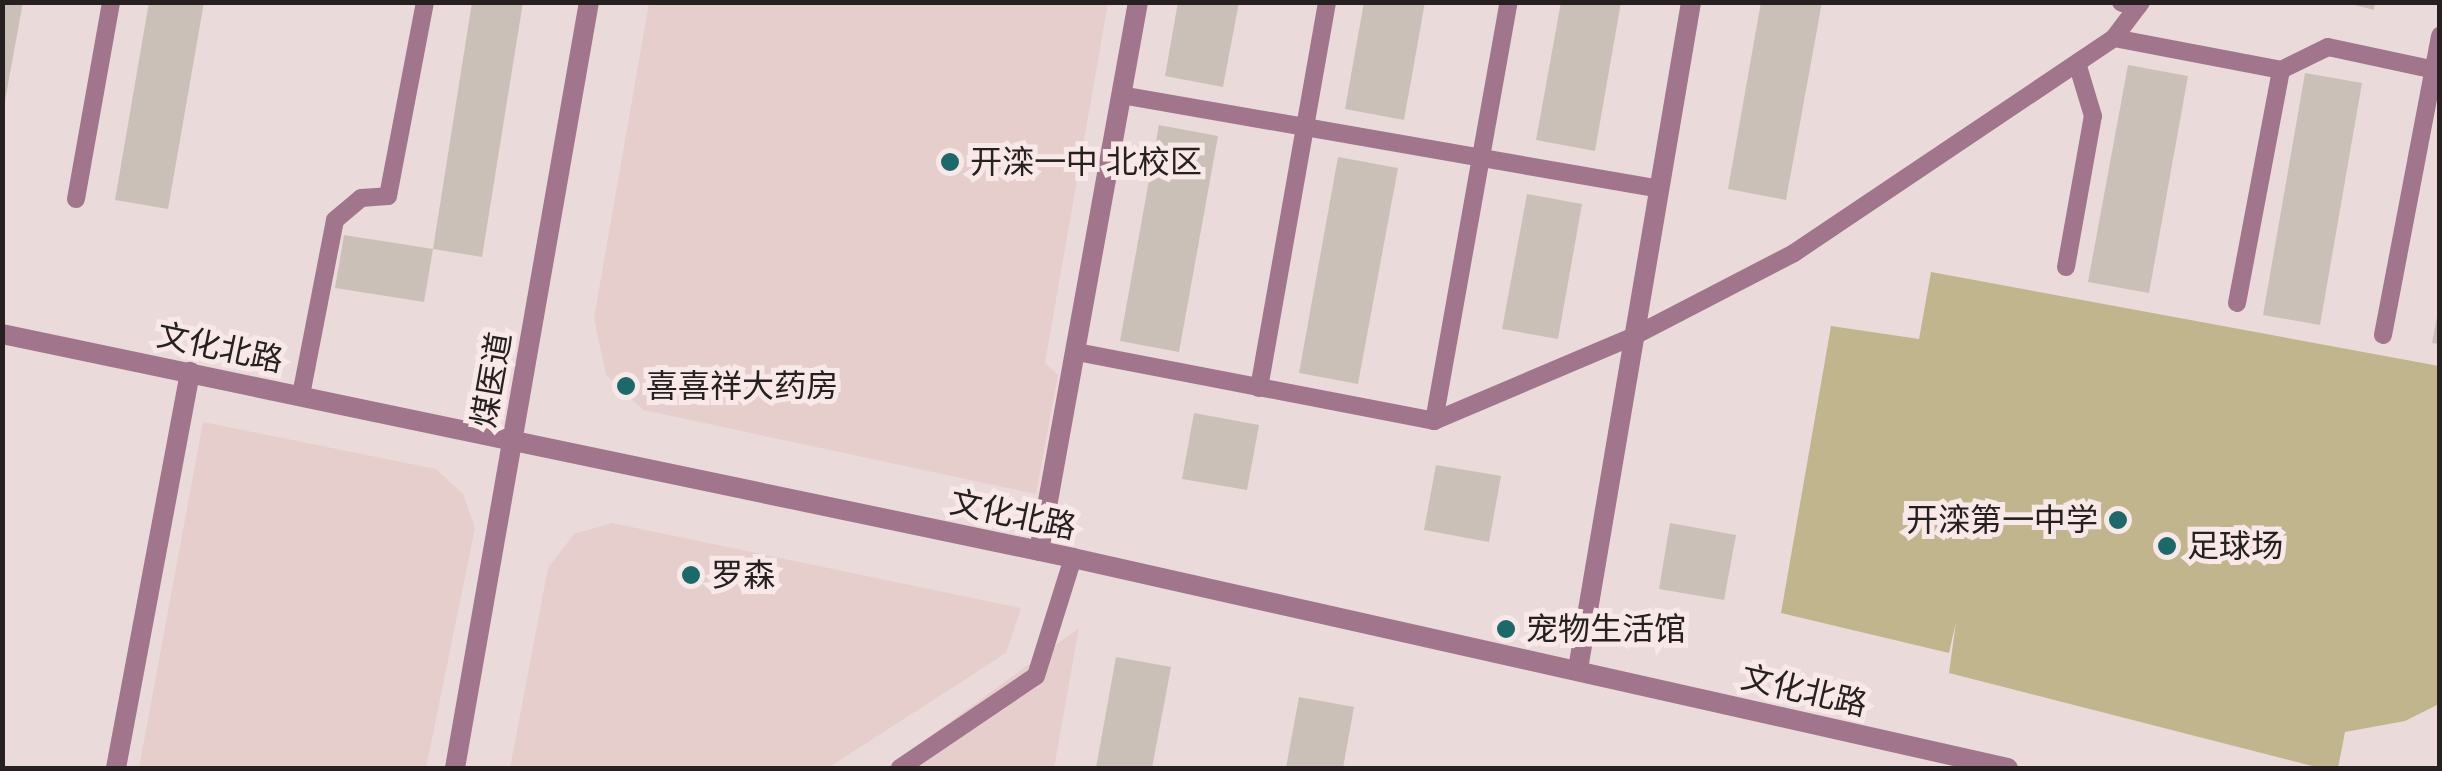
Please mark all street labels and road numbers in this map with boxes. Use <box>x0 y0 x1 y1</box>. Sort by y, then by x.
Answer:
street label: 文化北路 <box>153 316 287 380</box>
street label: 煤医道 <box>465 329 519 431</box>
street label: 文化北路 <box>946 483 1080 547</box>
street label: 文化北路 <box>1737 658 1871 724</box>

